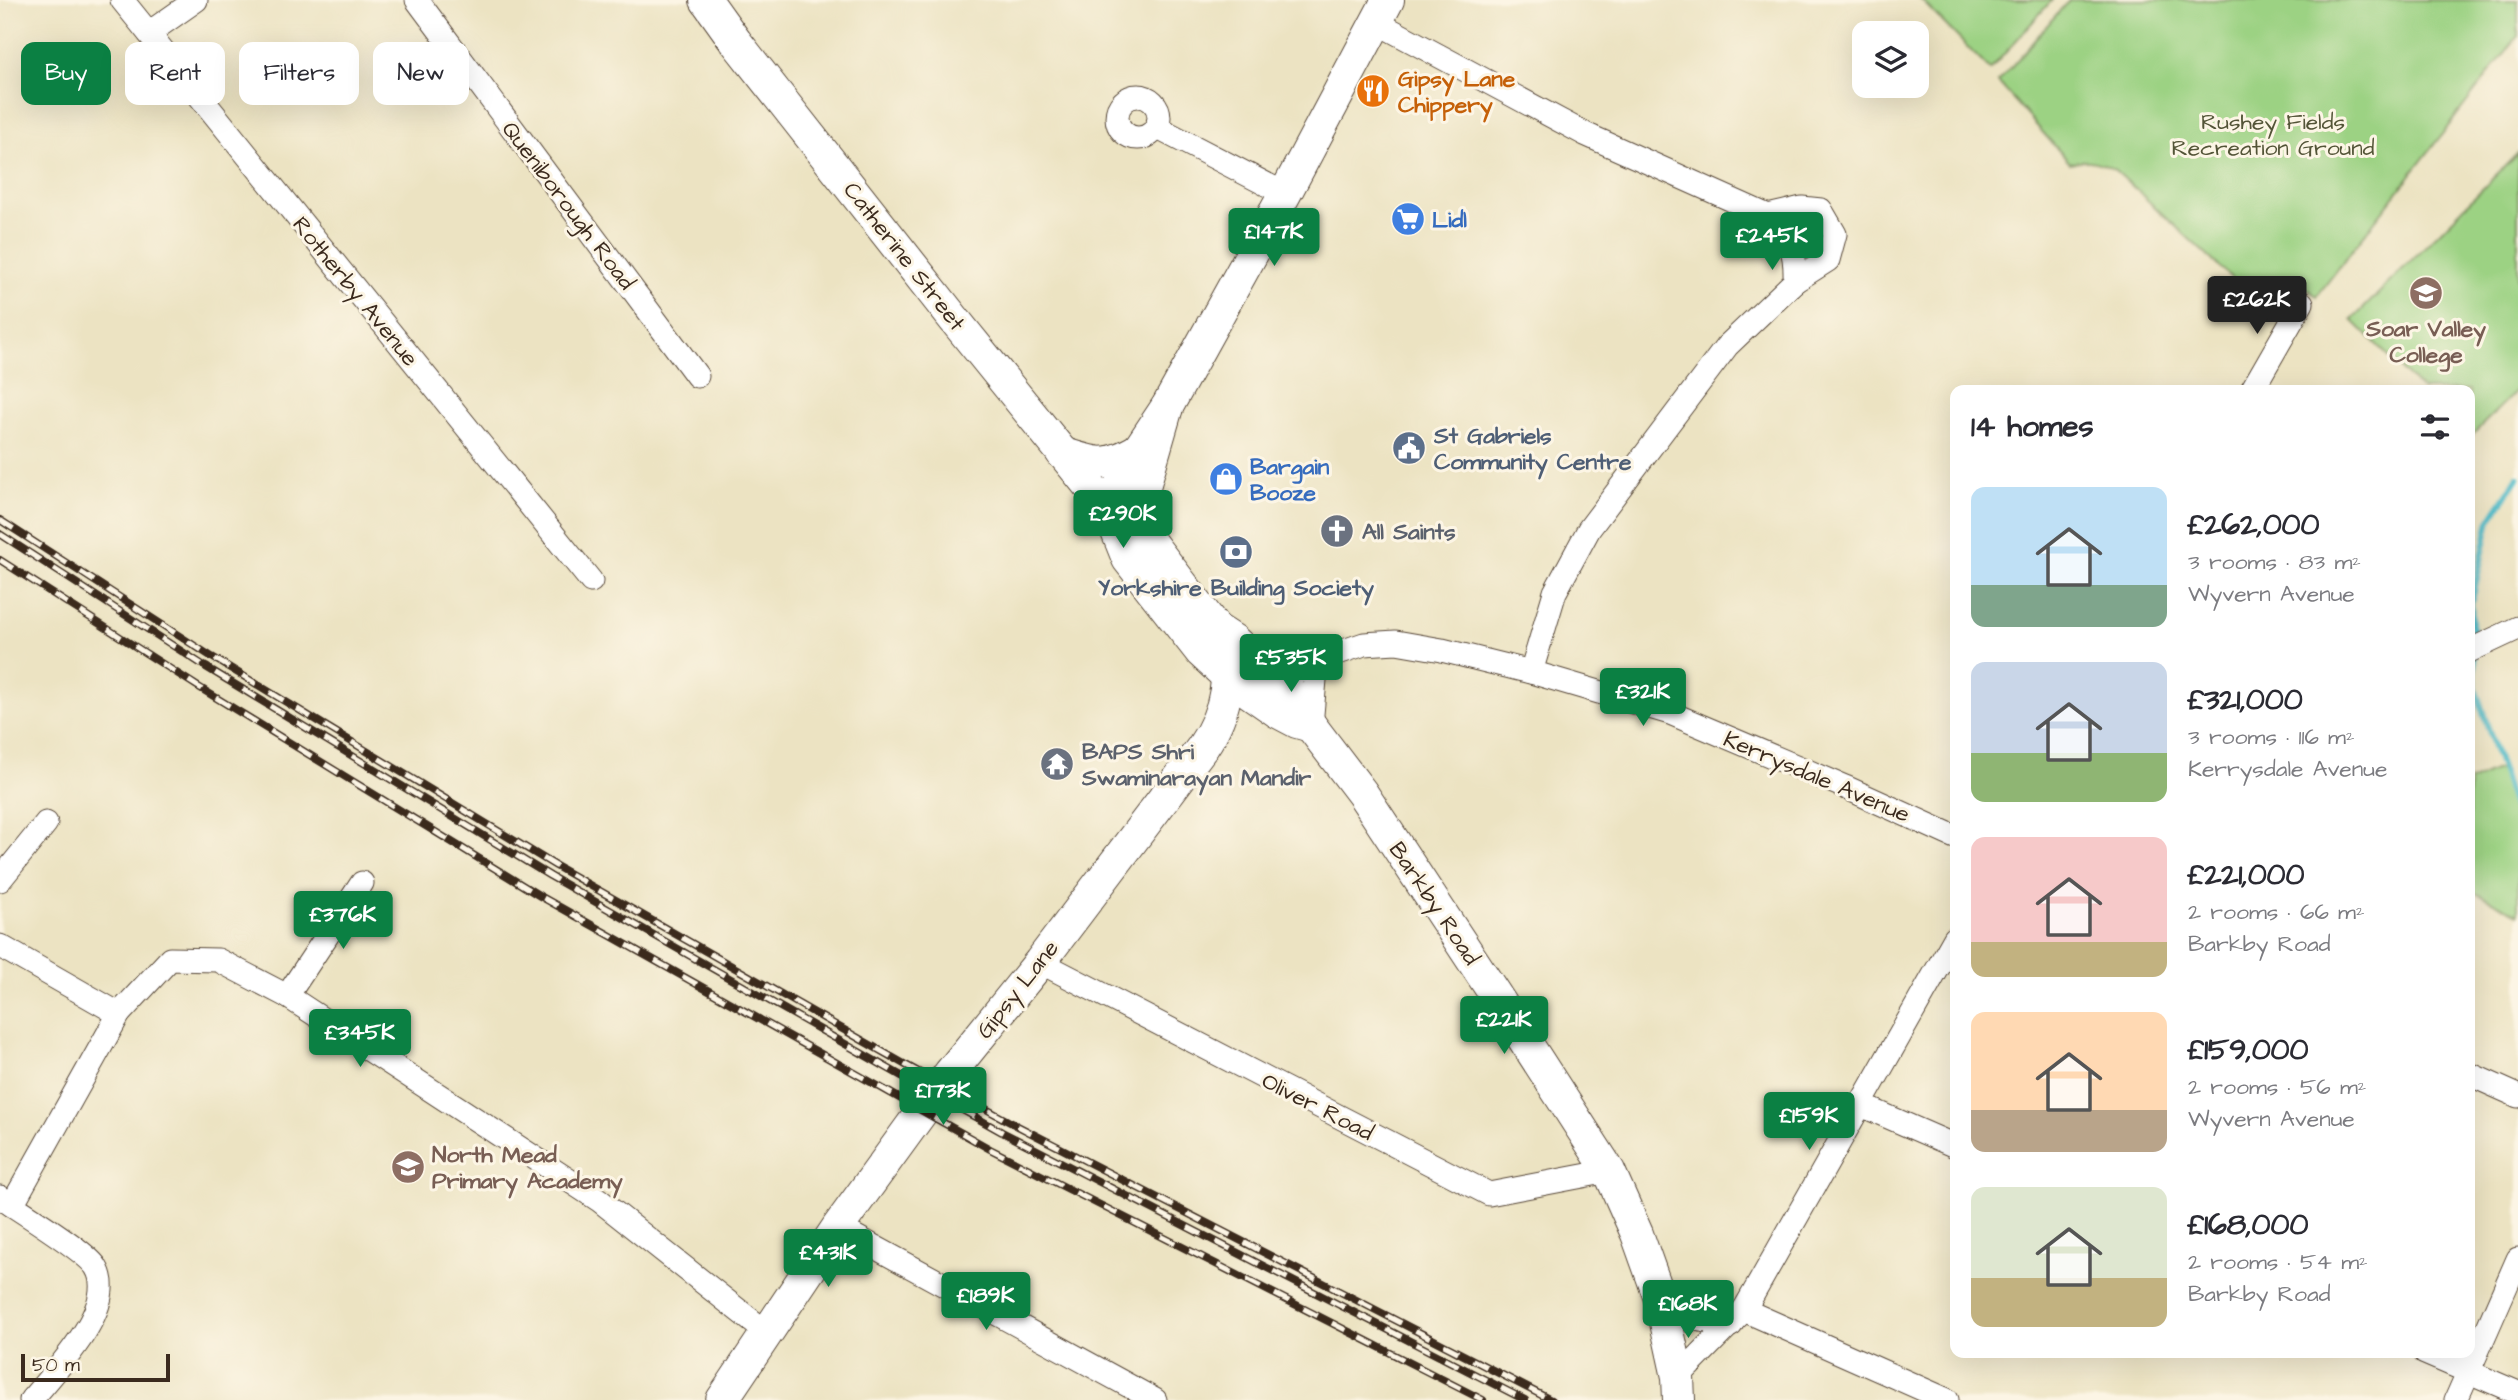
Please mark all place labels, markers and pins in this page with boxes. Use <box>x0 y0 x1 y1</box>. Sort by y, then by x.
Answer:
place label: Gipsy Lane Chippery <box>1398 63 1516 123</box>
restaurant icon: Gipsy Lane Chippery <box>1354 72 1392 110</box>
supermarket icon: Lidl <box>1389 200 1427 238</box>
place label: Lidl <box>1432 204 1467 236</box>
pin: £147K <box>1225 208 1323 268</box>
pin: £245K <box>1723 212 1821 272</box>
school or university icon: Soar Valley College <box>2407 274 2445 312</box>
pin: £262K <box>2208 276 2306 336</box>
place label: Soar Valley College <box>2365 313 2486 372</box>
place label: St Gabriels Community Centre <box>1433 420 1632 480</box>
public building icon: St Gabriels Community Centre <box>1390 429 1428 467</box>
place label: Bargain Booze <box>1250 451 1330 509</box>
shop icon: Bargain Booze <box>1207 460 1245 498</box>
pin: £290K <box>1074 490 1172 550</box>
church icon: All Saints <box>1318 512 1356 550</box>
place label: All Saints <box>1362 516 1456 548</box>
bank icon: Yorkshire Building Society <box>1217 533 1255 571</box>
place label: Yorkshire Building Society <box>1098 572 1374 606</box>
pin: £535K <box>1242 634 1340 694</box>
pin: £321K <box>1594 668 1692 728</box>
place label: BAPS Shri Swaminarayan Mandir <box>1081 736 1312 796</box>
temple icon: BAPS Shri Swaminarayan Mandir <box>1038 745 1076 783</box>
pin: £376K <box>294 892 392 951</box>
pin: £221K <box>1455 996 1553 1056</box>
pin: £345K <box>311 1010 409 1069</box>
pin: £173K <box>894 1068 992 1127</box>
pin: £159K <box>1760 1092 1858 1152</box>
place label: North Mead Primary Academy <box>432 1139 623 1199</box>
school or university icon: North Mead Primary Academy <box>389 1148 427 1186</box>
pin: £431K <box>779 1230 877 1289</box>
pin: £189K <box>937 1272 1035 1332</box>
pin: £168K <box>1639 1280 1737 1340</box>

